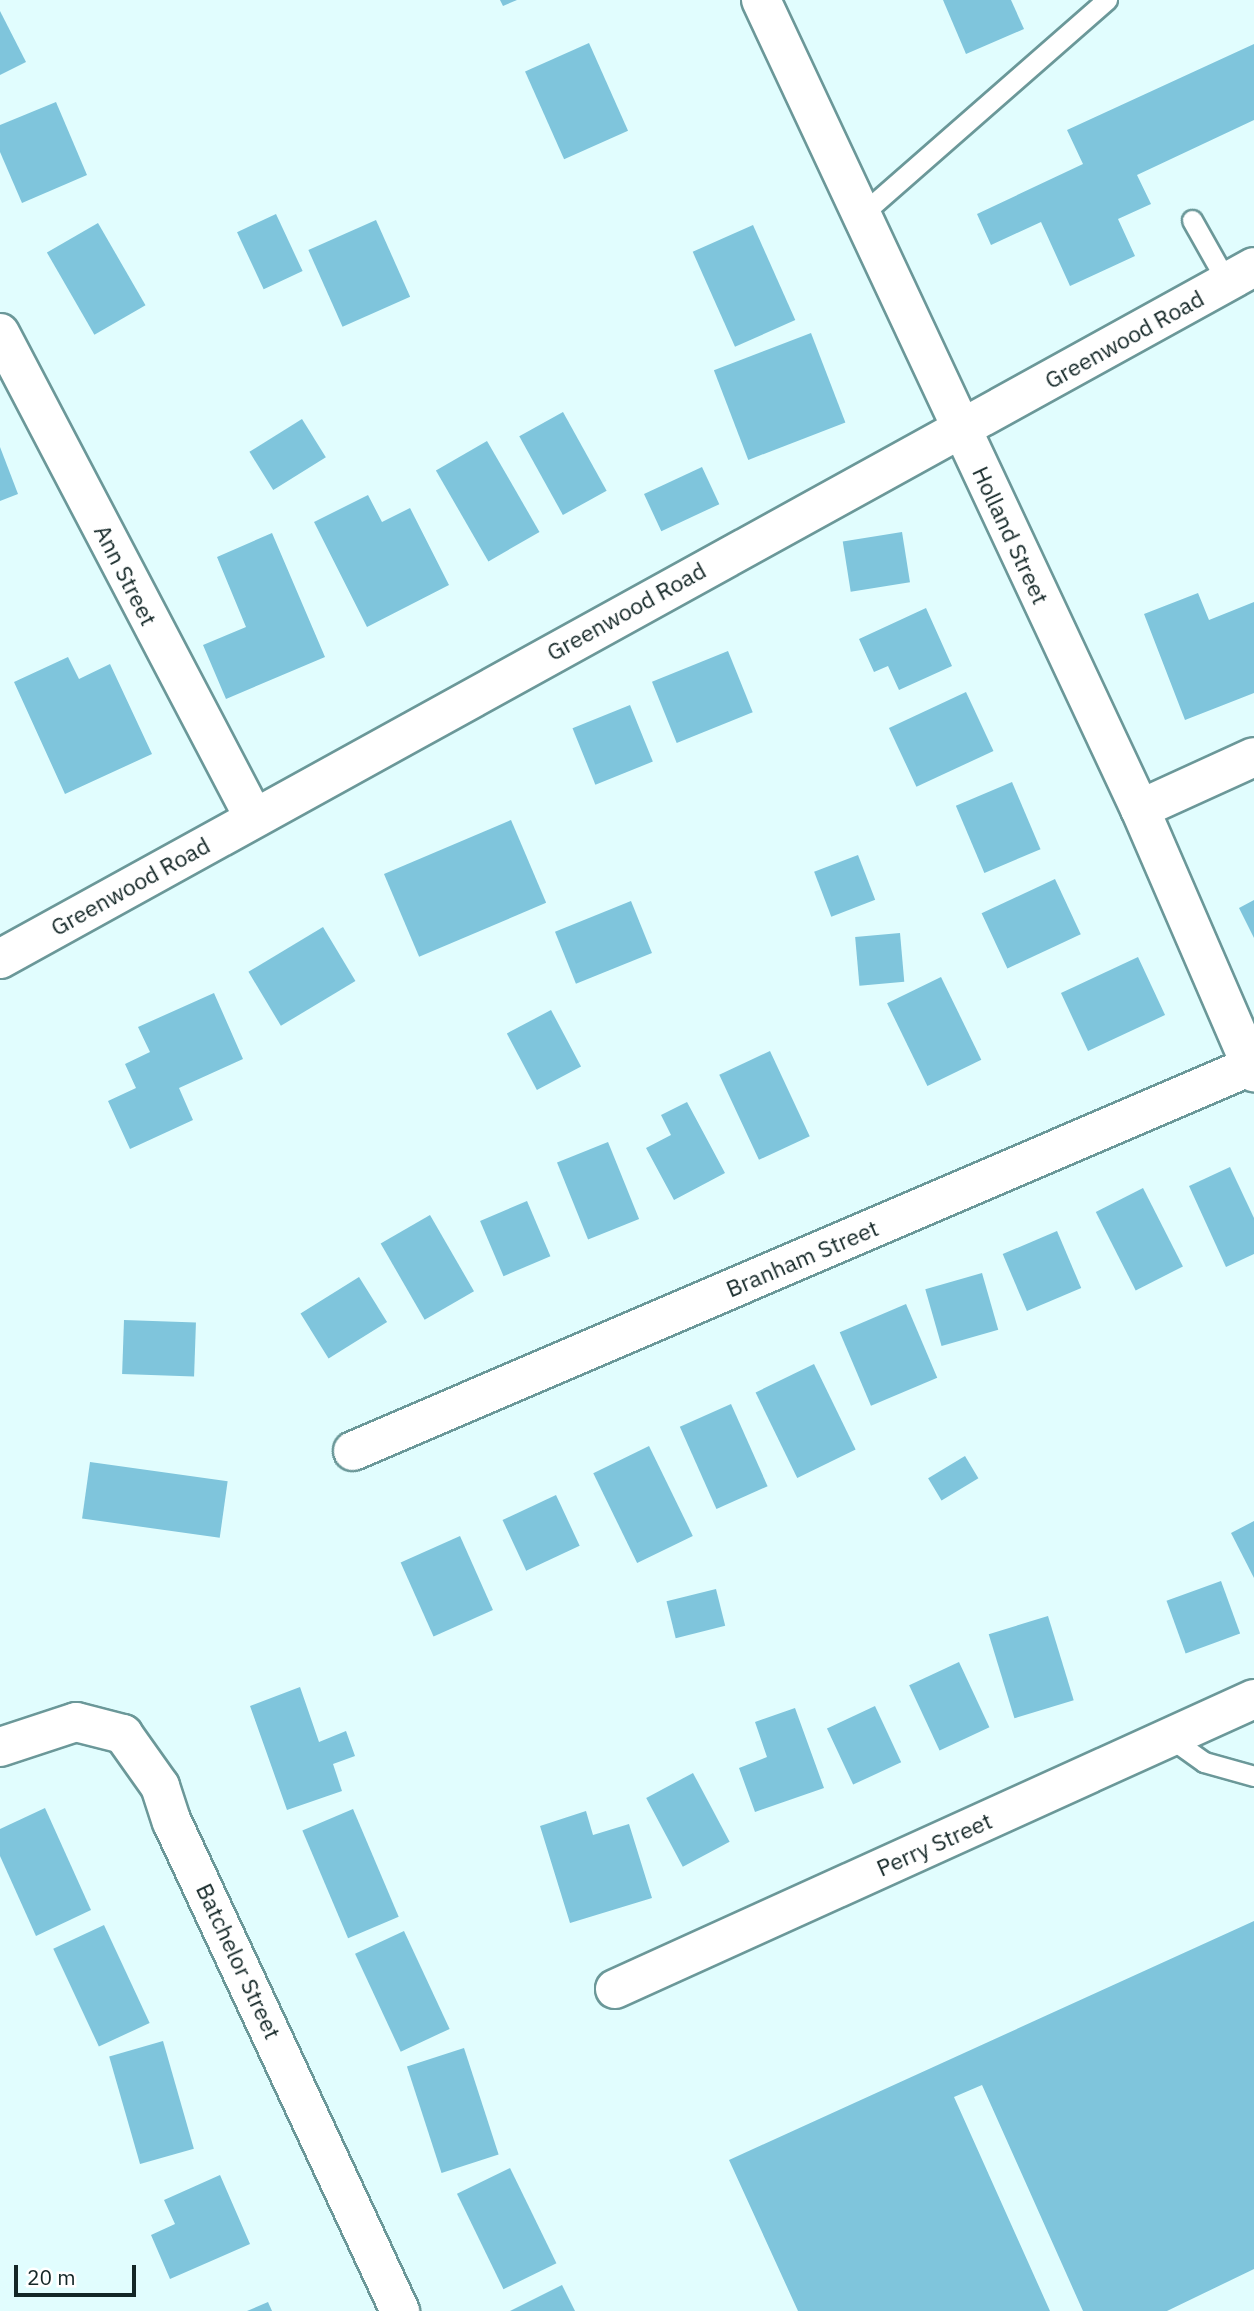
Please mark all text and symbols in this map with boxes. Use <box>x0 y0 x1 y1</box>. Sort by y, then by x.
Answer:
street label: Greenwood Road <box>1040 284 1208 394</box>
street label: Holland Street <box>967 462 1055 608</box>
street label: Ann Street <box>89 520 163 630</box>
street label: Greenwood Road <box>542 556 710 666</box>
street label: Greenwood Road <box>46 831 214 941</box>
street label: Branham Street <box>722 1214 882 1302</box>
street label: Perry Street <box>872 1806 996 1882</box>
street label: Batchelor Street <box>191 1879 287 2043</box>
scale bar <box>18 2252 140 2296</box>
text: 20 m <box>27 2263 76 2291</box>

